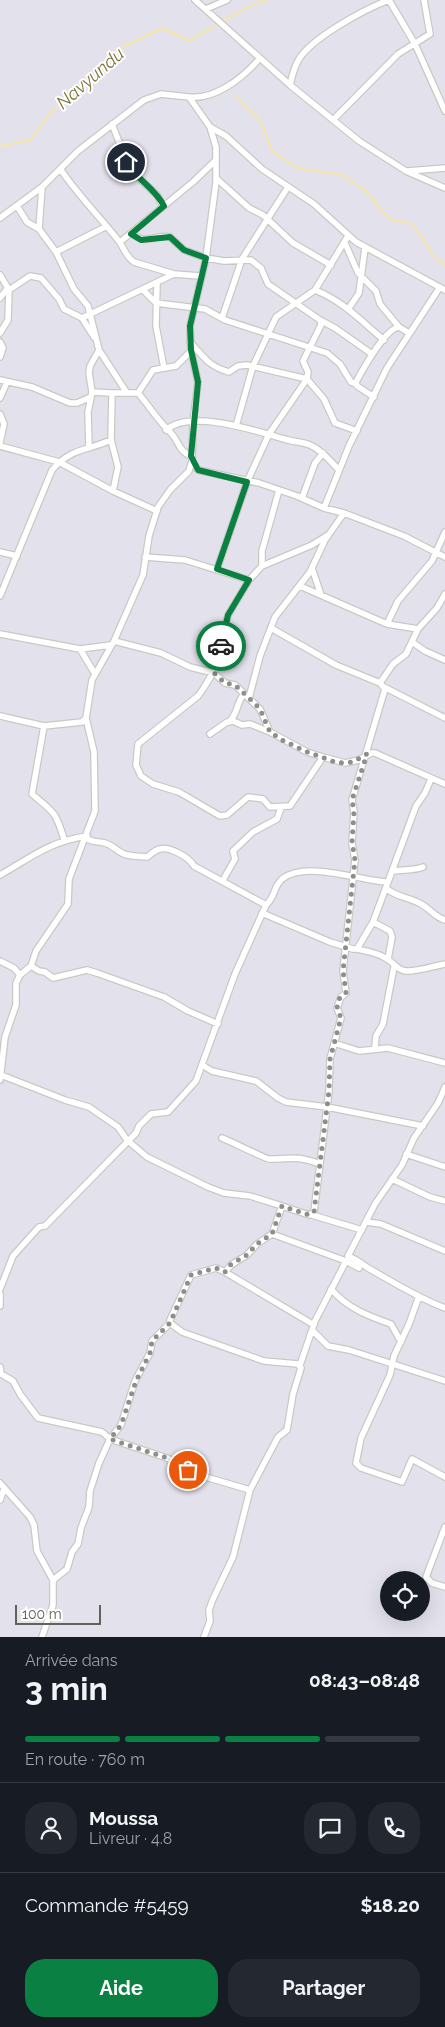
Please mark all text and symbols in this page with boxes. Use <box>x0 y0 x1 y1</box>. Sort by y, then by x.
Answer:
water label: Navyundu <box>52 43 128 113</box>
pin <box>105 141 147 183</box>
icon: home <box>112 148 140 176</box>
courier <box>196 621 246 671</box>
icon: car <box>207 632 235 660</box>
pin <box>167 1449 209 1491</box>
icon: bag <box>174 1456 202 1484</box>
map controls <box>380 1571 430 1621</box>
button: locate <box>380 1571 430 1621</box>
scale bar <box>15 1602 101 1625</box>
text: 100 m <box>22 1606 62 1622</box>
text: Arrivée dans <box>25 1651 117 1670</box>
text: 08:43–08:48 <box>309 1669 420 1691</box>
text: 3 min <box>25 1670 108 1707</box>
text: En route · 760 m <box>25 1750 145 1769</box>
button: person <box>25 1802 77 1854</box>
button: chat <box>304 1802 356 1854</box>
button: phone <box>368 1802 420 1854</box>
text: Moussa <box>89 1807 158 1829</box>
text: Livreur · 4.8 <box>89 1829 172 1848</box>
text: Commande #5459 <box>25 1894 189 1916</box>
text: $18.20 <box>360 1894 420 1916</box>
button: Aide <box>25 1959 218 2017</box>
button: Partager <box>228 1959 420 2017</box>

